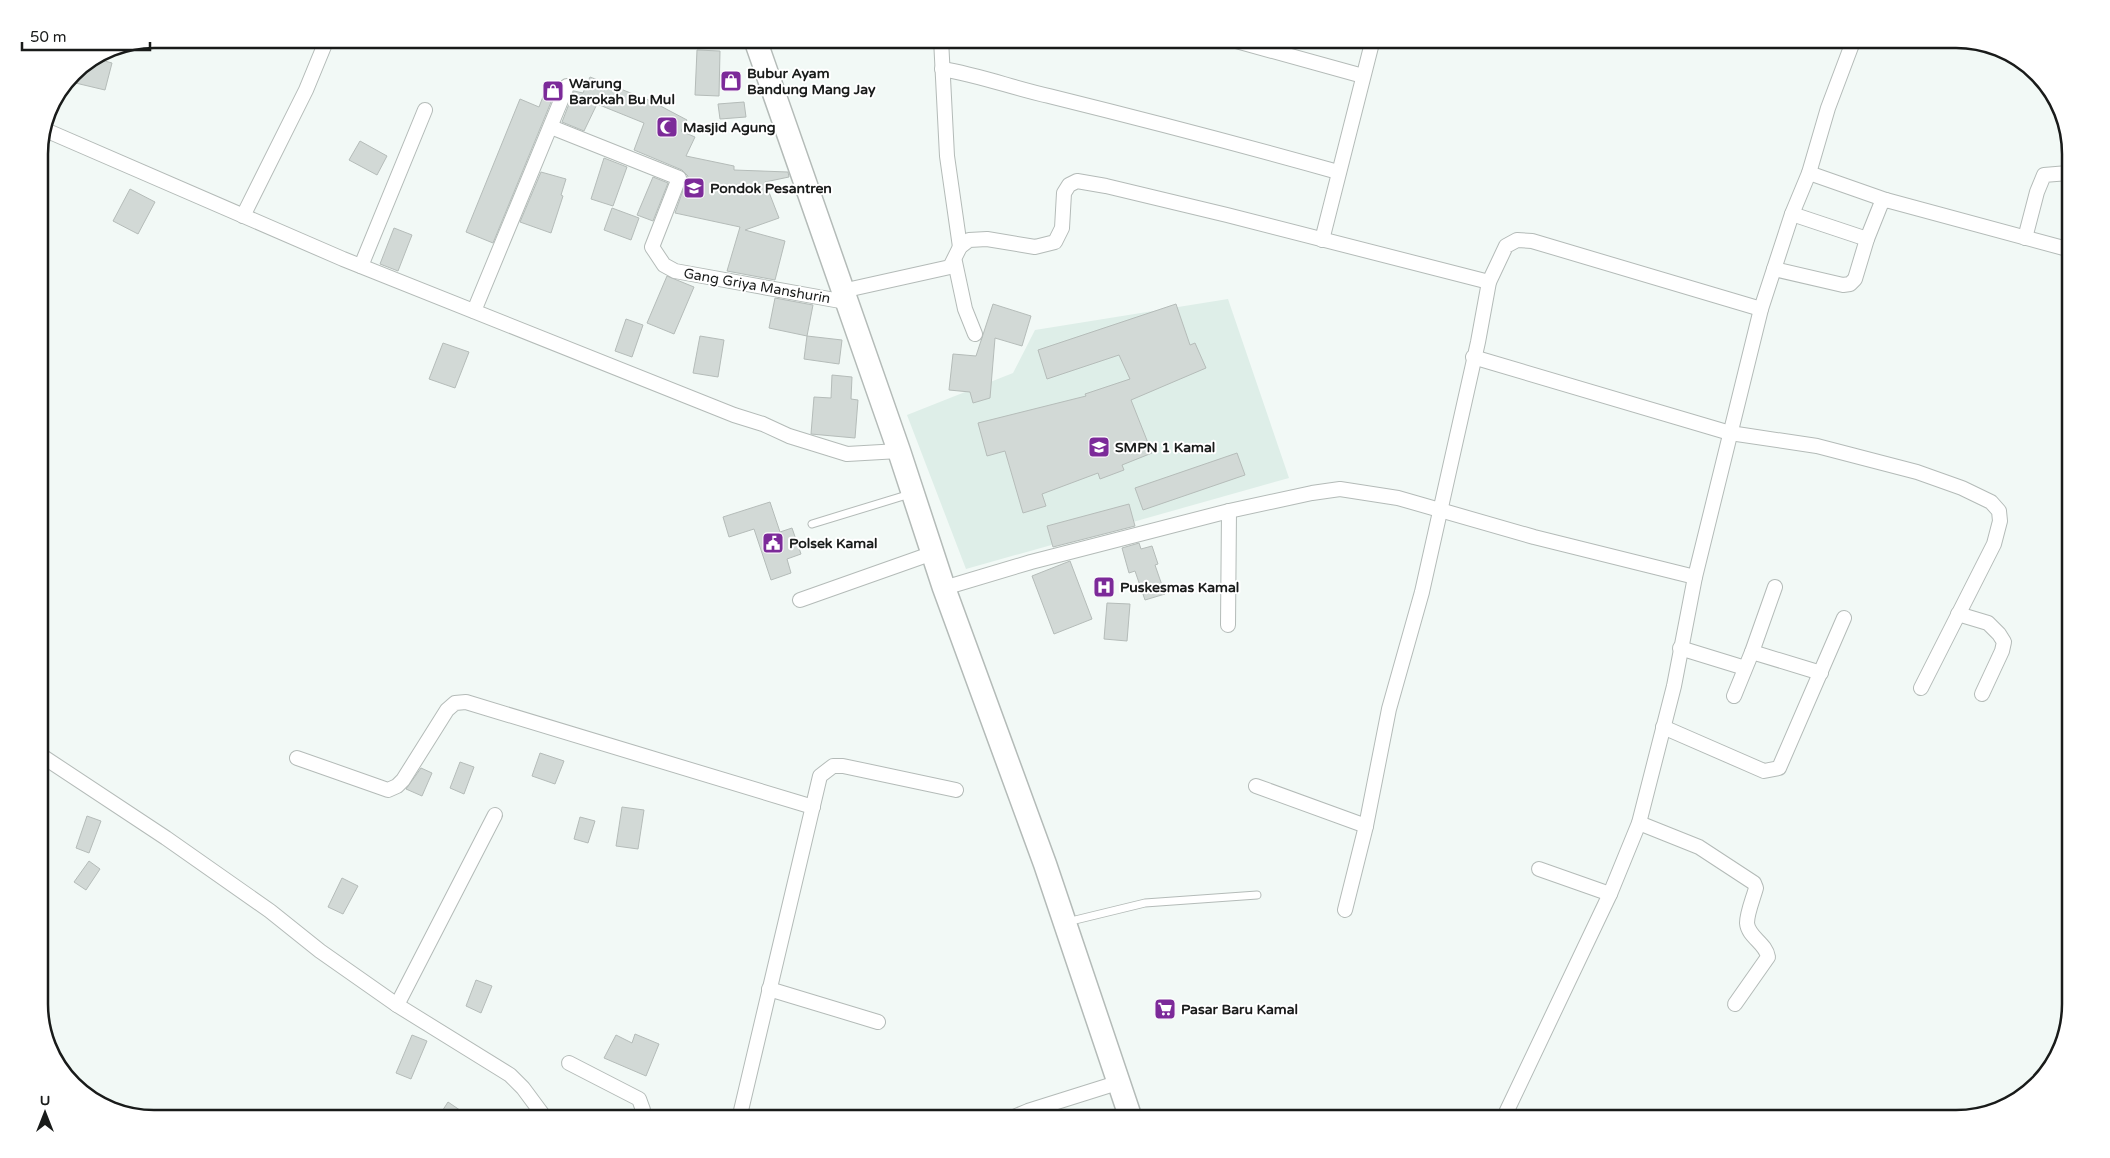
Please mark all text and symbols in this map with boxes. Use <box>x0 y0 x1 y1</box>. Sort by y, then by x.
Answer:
scale bar <box>22 20 150 52</box>
text: 50 m <box>30 28 67 46</box>
place label: Bubur Ayam Bandung Mang Jay <box>747 65 876 98</box>
shop icon: Bubur Ayam Bandung Mang Jay <box>719 69 743 93</box>
place label: Warung Barokah Bu Mul <box>569 75 675 108</box>
shop icon: Warung Barokah Bu Mul <box>541 79 565 103</box>
mosque icon: Masjid Agung <box>655 115 679 139</box>
place label: Masjid Agung <box>683 119 776 136</box>
school or university icon: Pondok Pesantren <box>682 176 706 200</box>
place label: Pondok Pesantren <box>710 180 832 197</box>
street label: Gang Griya Manshurin <box>682 265 832 307</box>
school or university icon: SMPN 1 Kamal <box>1087 435 1111 459</box>
place label: SMPN 1 Kamal <box>1115 439 1215 456</box>
public building icon: Polsek Kamal <box>761 531 785 555</box>
place label: Polsek Kamal <box>789 535 878 552</box>
hospital icon: Puskesmas Kamal <box>1092 575 1116 599</box>
place label: Puskesmas Kamal <box>1120 579 1239 596</box>
supermarket icon: Pasar Baru Kamal <box>1153 997 1177 1021</box>
place label: Pasar Baru Kamal <box>1181 1001 1298 1018</box>
north arrow <box>20 1088 70 1138</box>
text: U <box>40 1092 50 1109</box>

